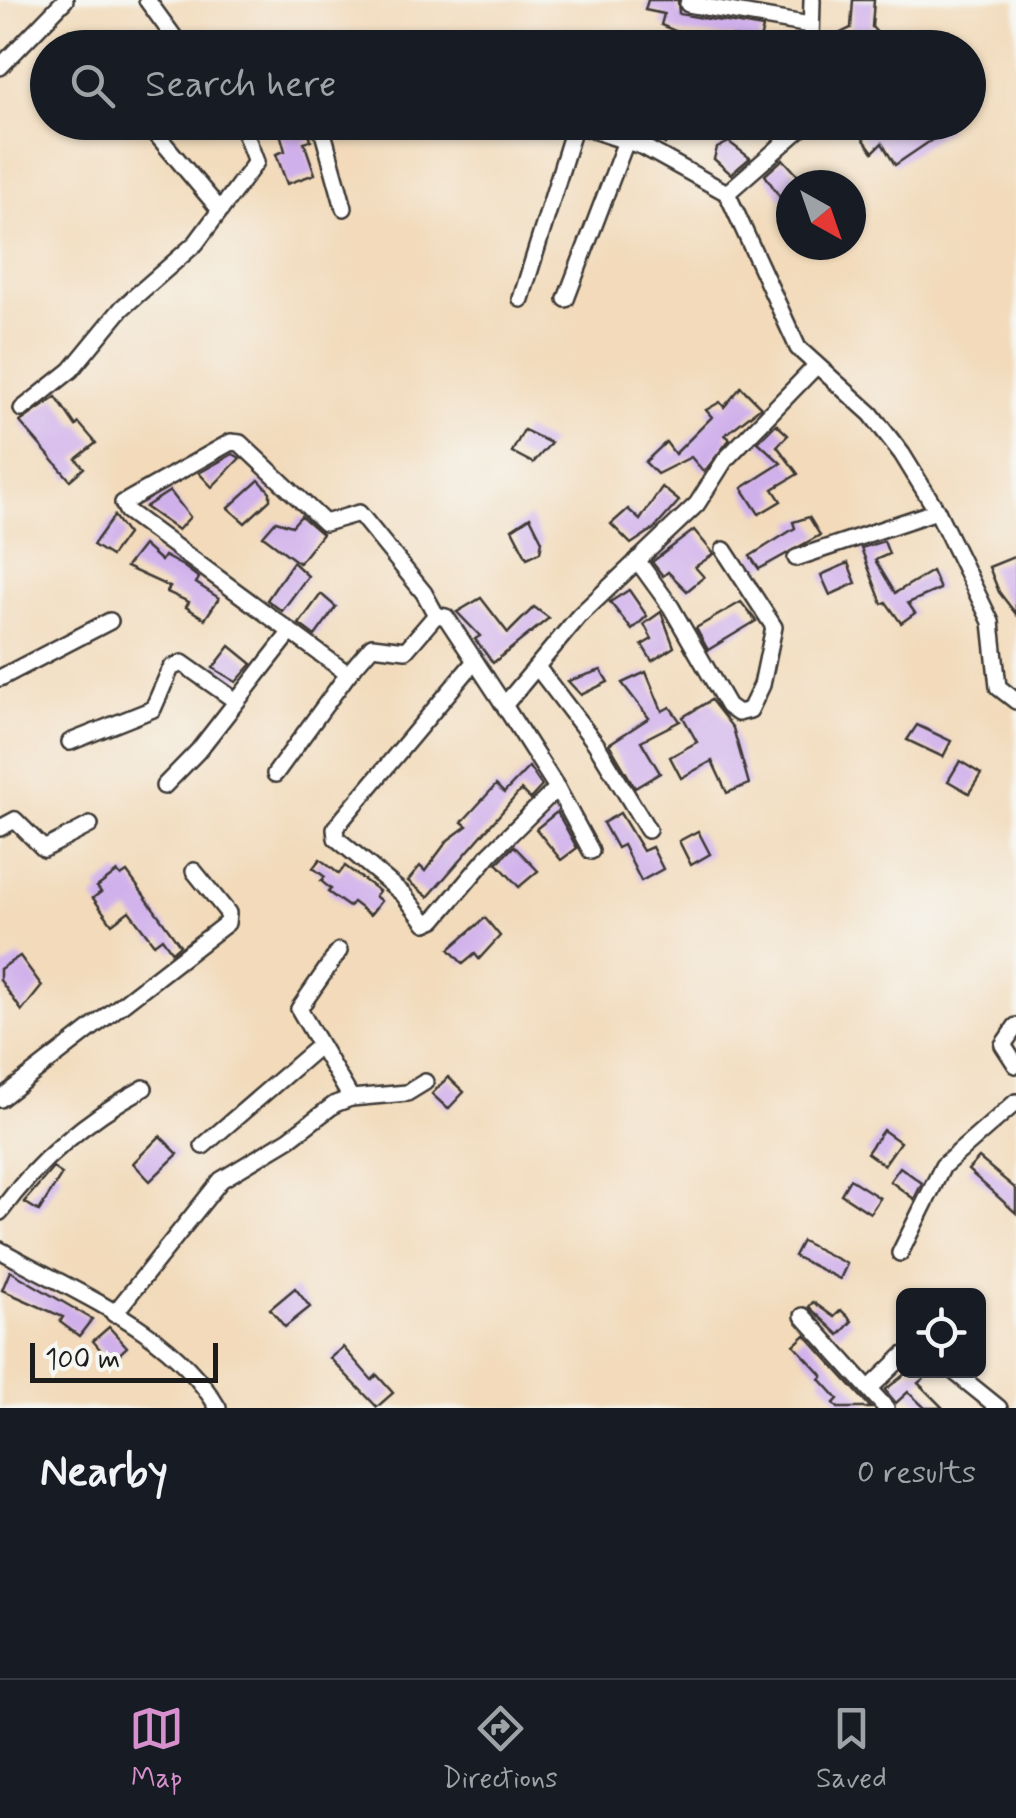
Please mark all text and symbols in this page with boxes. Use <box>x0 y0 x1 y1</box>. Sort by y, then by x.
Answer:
search box <box>30 30 986 140</box>
icon: search <box>65 58 120 113</box>
text: Search here <box>145 61 336 110</box>
north arrow <box>776 170 866 260</box>
map controls <box>896 1288 986 1378</box>
button: locate <box>896 1288 986 1378</box>
scale bar <box>30 1338 218 1382</box>
text: 100 m <box>45 1342 120 1379</box>
text: Nearby <box>40 1446 168 1501</box>
text: 0 results <box>857 1452 976 1494</box>
tab: Map <box>129 1701 184 1798</box>
tab: Directions <box>443 1701 558 1798</box>
tab: Saved <box>816 1701 887 1798</box>

